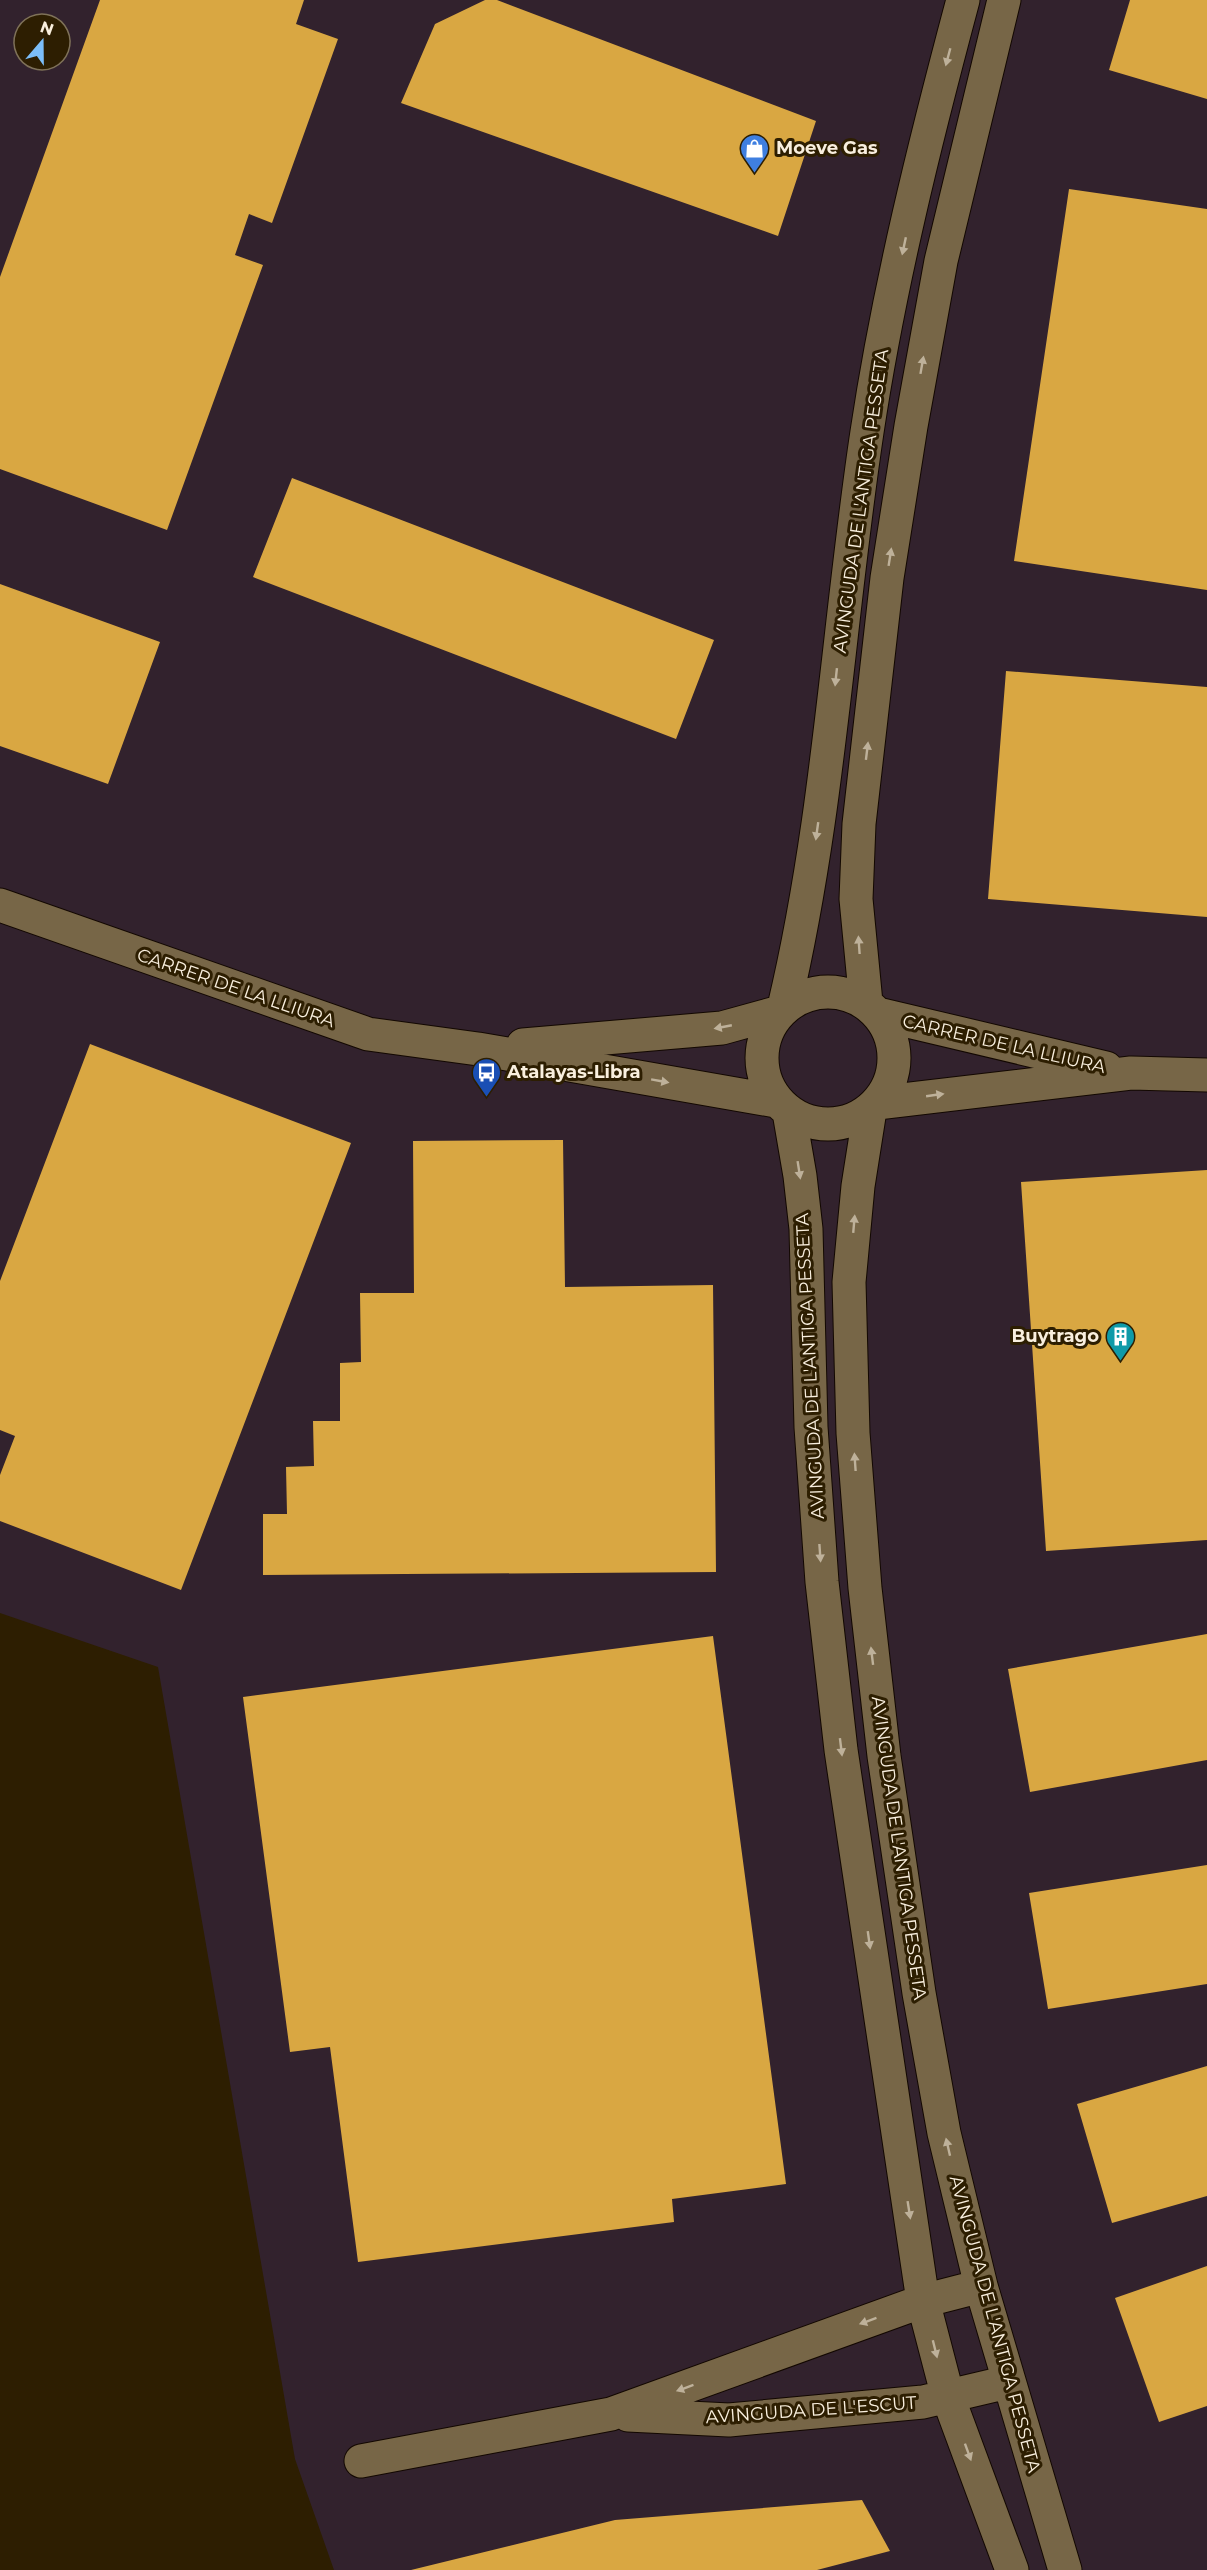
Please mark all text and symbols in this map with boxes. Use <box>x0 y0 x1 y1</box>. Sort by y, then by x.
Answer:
north arrow <box>12 12 72 72</box>
text: N <box>38 17 56 40</box>
one-way arrow <box>943 47 953 66</box>
shop icon: Moeve Gas <box>739 132 771 174</box>
place label: Moeve Gas <box>776 137 878 159</box>
one-way arrow <box>898 237 908 256</box>
street label: AVINGUDA DE L'ANTIGA PESSETA <box>829 348 893 654</box>
one-way arrow <box>918 355 927 374</box>
one-way arrow <box>886 548 895 567</box>
one-way arrow <box>831 667 841 686</box>
one-way arrow <box>862 741 872 760</box>
one-way arrow <box>812 822 821 841</box>
one-way arrow <box>854 936 864 955</box>
street label: CARRER DE LA LLIURA <box>134 944 338 1032</box>
street label: CARRER DE LA LLIURA <box>900 1010 1108 1078</box>
one-way arrow <box>714 1023 733 1032</box>
bus stop icon: Atalayas-Libra <box>470 1056 502 1098</box>
place label: Atalayas-Libra <box>506 1061 641 1083</box>
one-way arrow <box>651 1076 670 1085</box>
one-way arrow <box>926 1091 945 1100</box>
one-way arrow <box>795 1161 804 1180</box>
street label: AVINGUDA DE L'ANTIGA PESSETA <box>791 1212 829 1520</box>
one-way arrow <box>849 1214 859 1233</box>
building icon: Buytrago <box>1104 1320 1136 1362</box>
place label: Buytrago <box>1012 1325 1099 1347</box>
one-way arrow <box>851 1453 860 1472</box>
one-way arrow <box>815 1544 824 1563</box>
one-way arrow <box>868 1647 877 1666</box>
street label: AVINGUDA DE L'ANTIGA PESSETA <box>867 1695 931 2001</box>
one-way arrow <box>836 1738 845 1757</box>
one-way arrow <box>865 1930 874 1949</box>
one-way arrow <box>942 2138 952 2157</box>
street label: AVINGUDA DE L'ANTIGA PESSETA <box>945 2173 1045 2475</box>
one-way arrow <box>905 2200 914 2219</box>
one-way arrow <box>859 2316 877 2326</box>
one-way arrow <box>931 2340 941 2358</box>
one-way arrow <box>676 2383 694 2393</box>
street label: AVINGUDA DE L'ESCUT <box>705 2392 918 2428</box>
one-way arrow <box>964 2443 973 2461</box>

